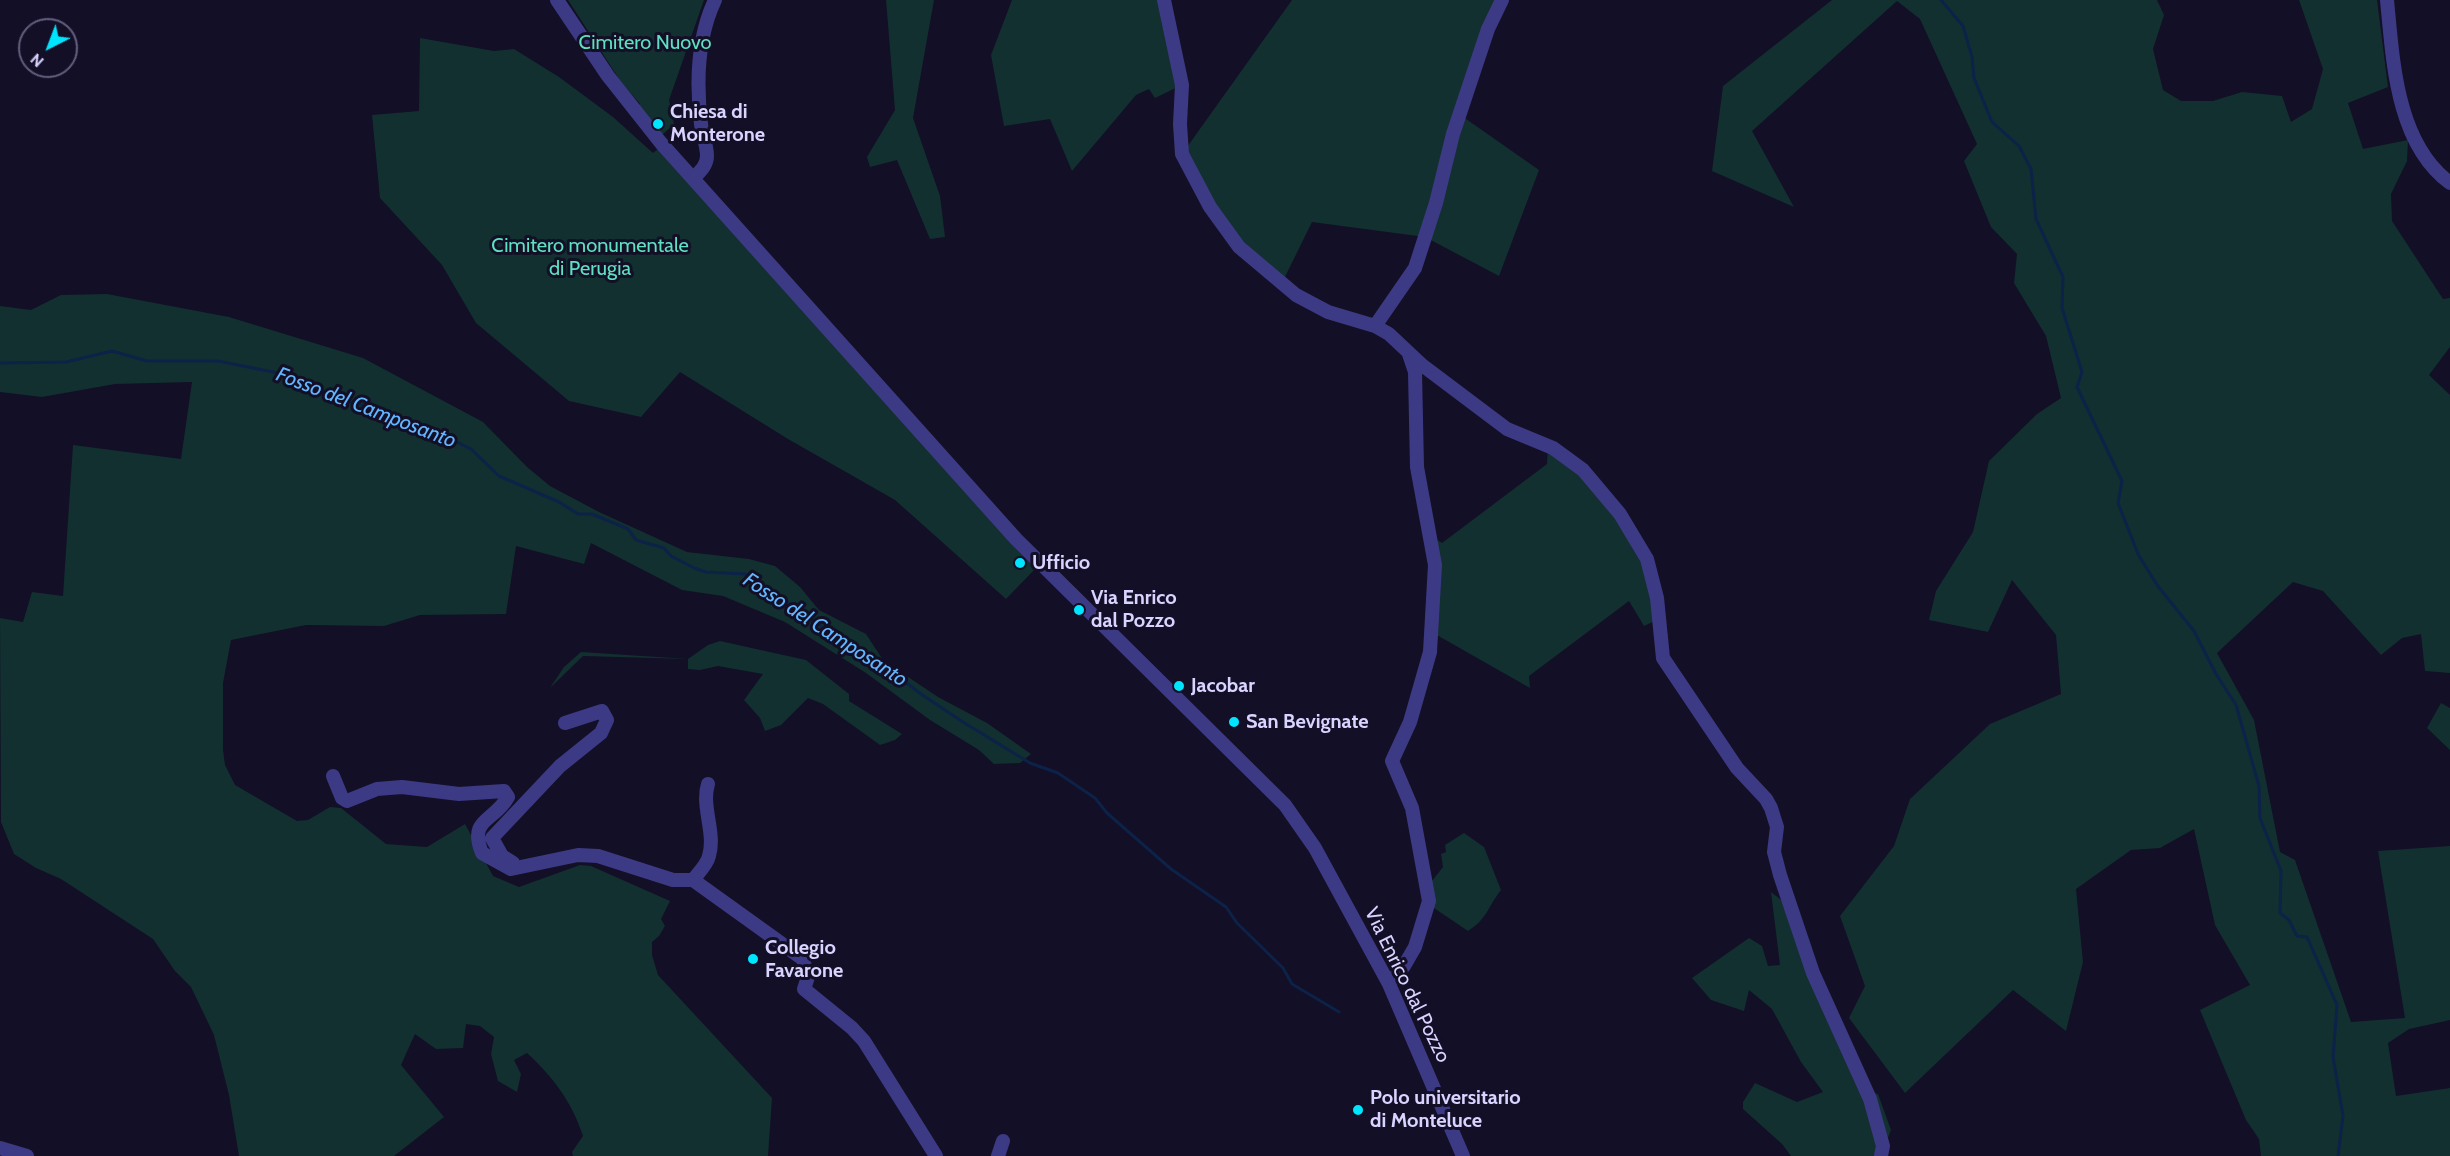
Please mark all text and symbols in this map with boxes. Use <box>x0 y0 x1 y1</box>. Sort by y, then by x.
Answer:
north arrow <box>18 18 78 78</box>
park label: Cimitero Nuovo <box>578 31 712 55</box>
text: N <box>26 49 48 71</box>
place label: Chiesa di Monterone <box>670 100 765 147</box>
marker: Chiesa di Monterone <box>651 117 665 131</box>
park label: Cimitero monumentale di Perugia <box>491 234 689 281</box>
water label: Fosso del Camposanto <box>272 362 460 454</box>
place label: Ufficio <box>1032 551 1090 575</box>
marker: Ufficio <box>1013 556 1027 570</box>
water label: Fosso del Camposanto <box>738 568 912 692</box>
place label: Via Enrico dal Pozzo <box>1091 586 1177 633</box>
marker: Via Enrico dal Pozzo <box>1072 603 1086 617</box>
place label: Jacobar <box>1191 674 1255 698</box>
marker: Jacobar <box>1172 679 1186 693</box>
place label: San Bevignate <box>1246 710 1369 734</box>
marker: San Bevignate <box>1227 715 1241 729</box>
street label: Via Enrico dal Pozzo <box>1359 903 1455 1067</box>
place label: Collegio Favarone <box>765 936 843 983</box>
marker: Collegio Favarone <box>746 952 760 966</box>
place label: Polo universitario di Monteluce <box>1370 1086 1521 1133</box>
marker: Polo universitario di Monteluce <box>1351 1103 1365 1117</box>

